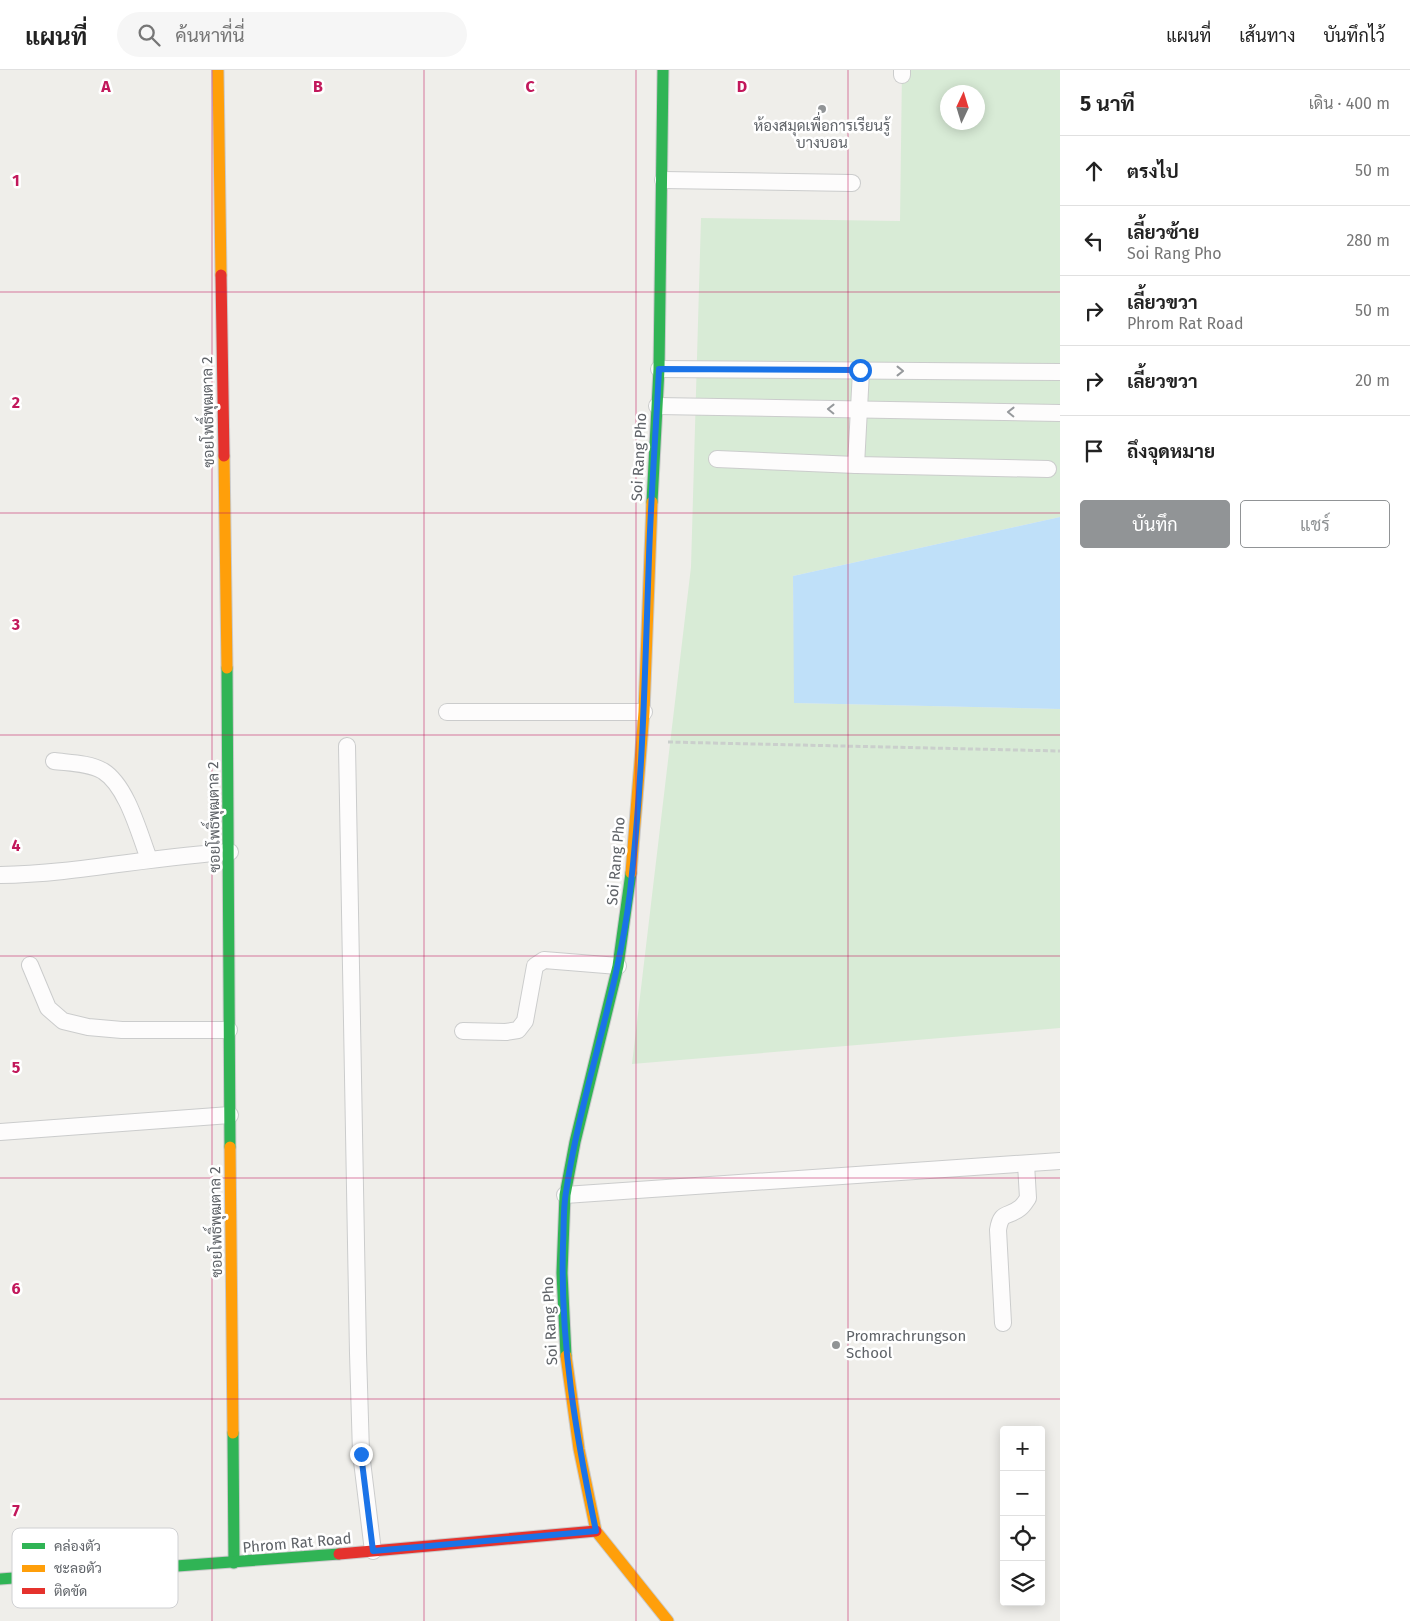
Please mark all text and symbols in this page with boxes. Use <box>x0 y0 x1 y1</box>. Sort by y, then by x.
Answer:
search box <box>117 12 467 57</box>
icon: search <box>135 21 163 49</box>
text: แผนที่ <box>25 23 87 51</box>
text: ค้นหาที่นี่ <box>175 24 245 47</box>
text: แผนที่ <box>1166 25 1211 47</box>
text: เส้นทาง <box>1239 25 1295 47</box>
text: บันทึกไว้ <box>1323 25 1385 47</box>
text: A <box>100 77 111 96</box>
text: B <box>313 77 323 96</box>
text: C <box>525 77 535 96</box>
text: D <box>737 77 747 96</box>
north arrow <box>940 85 985 130</box>
text: 5 นาที <box>1080 91 1135 117</box>
text: เดิน · 400 m <box>1309 94 1390 113</box>
marker: ห้องสมุดเพื่อการเรียนรู้ บางบอน <box>816 103 828 115</box>
place label: ห้องสมุดเพื่อการเรียนรู้ บางบอน <box>754 111 891 152</box>
icon: ahead <box>1080 157 1108 185</box>
text: ตรงไป <box>1127 160 1179 183</box>
text: 50 m <box>1355 161 1390 180</box>
text: 1 <box>12 171 20 190</box>
text: เลี้ยวซ้าย <box>1127 221 1199 244</box>
icon: left <box>1080 227 1108 255</box>
text: 280 m <box>1346 231 1390 250</box>
text: Soi Rang Pho <box>1127 244 1222 263</box>
text: เลี้ยวขวา <box>1127 291 1198 314</box>
icon: right <box>1080 297 1108 325</box>
text: 50 m <box>1355 301 1390 320</box>
text: Phrom Rat Road <box>1127 314 1243 333</box>
street label: ซอยโพธิ์พุฒตาล 2 <box>192 356 220 468</box>
route start <box>849 359 872 382</box>
one-way arrow <box>897 366 905 376</box>
icon: right <box>1080 367 1108 395</box>
text: เลี้ยวขวา <box>1127 370 1198 393</box>
text: 20 m <box>1355 371 1390 390</box>
text: 2 <box>12 393 20 412</box>
one-way arrow <box>827 404 835 414</box>
one-way arrow <box>1007 407 1015 417</box>
street label: Soi Rang Pho <box>628 412 650 502</box>
icon: arrive <box>1080 437 1108 465</box>
text: ถึงจุดหมาย <box>1127 440 1215 463</box>
button: บันทึก <box>1080 500 1230 548</box>
button: แชร์ <box>1240 500 1390 548</box>
text: 3 <box>11 615 20 634</box>
street label: ซอยโพธิ์พุฒตาล 2 <box>198 761 226 873</box>
street label: Soi Rang Pho <box>603 816 629 906</box>
text: 4 <box>11 836 21 855</box>
text: 5 <box>12 1058 21 1077</box>
street label: ซอยโพธิ์พุฒตาล 2 <box>200 1166 228 1278</box>
street label: Soi Rang Pho <box>539 1276 561 1366</box>
text: 6 <box>11 1279 21 1298</box>
place label: Promrachrungson School <box>846 1327 966 1362</box>
marker: Promrachrungson School <box>830 1339 842 1351</box>
map controls <box>1000 1426 1045 1606</box>
button: + <box>1000 1426 1045 1471</box>
route end <box>350 1443 373 1466</box>
button: − <box>1000 1471 1045 1516</box>
text: 7 <box>12 1501 20 1520</box>
button: locate <box>1000 1516 1045 1561</box>
legend <box>12 1528 178 1608</box>
street label: Phrom Rat Road <box>242 1529 352 1557</box>
text: คล่องตัว <box>54 1538 101 1555</box>
text: ชะลอตัว <box>54 1560 102 1577</box>
button: layers <box>1000 1561 1045 1606</box>
text: ติดขัด <box>54 1583 87 1600</box>

